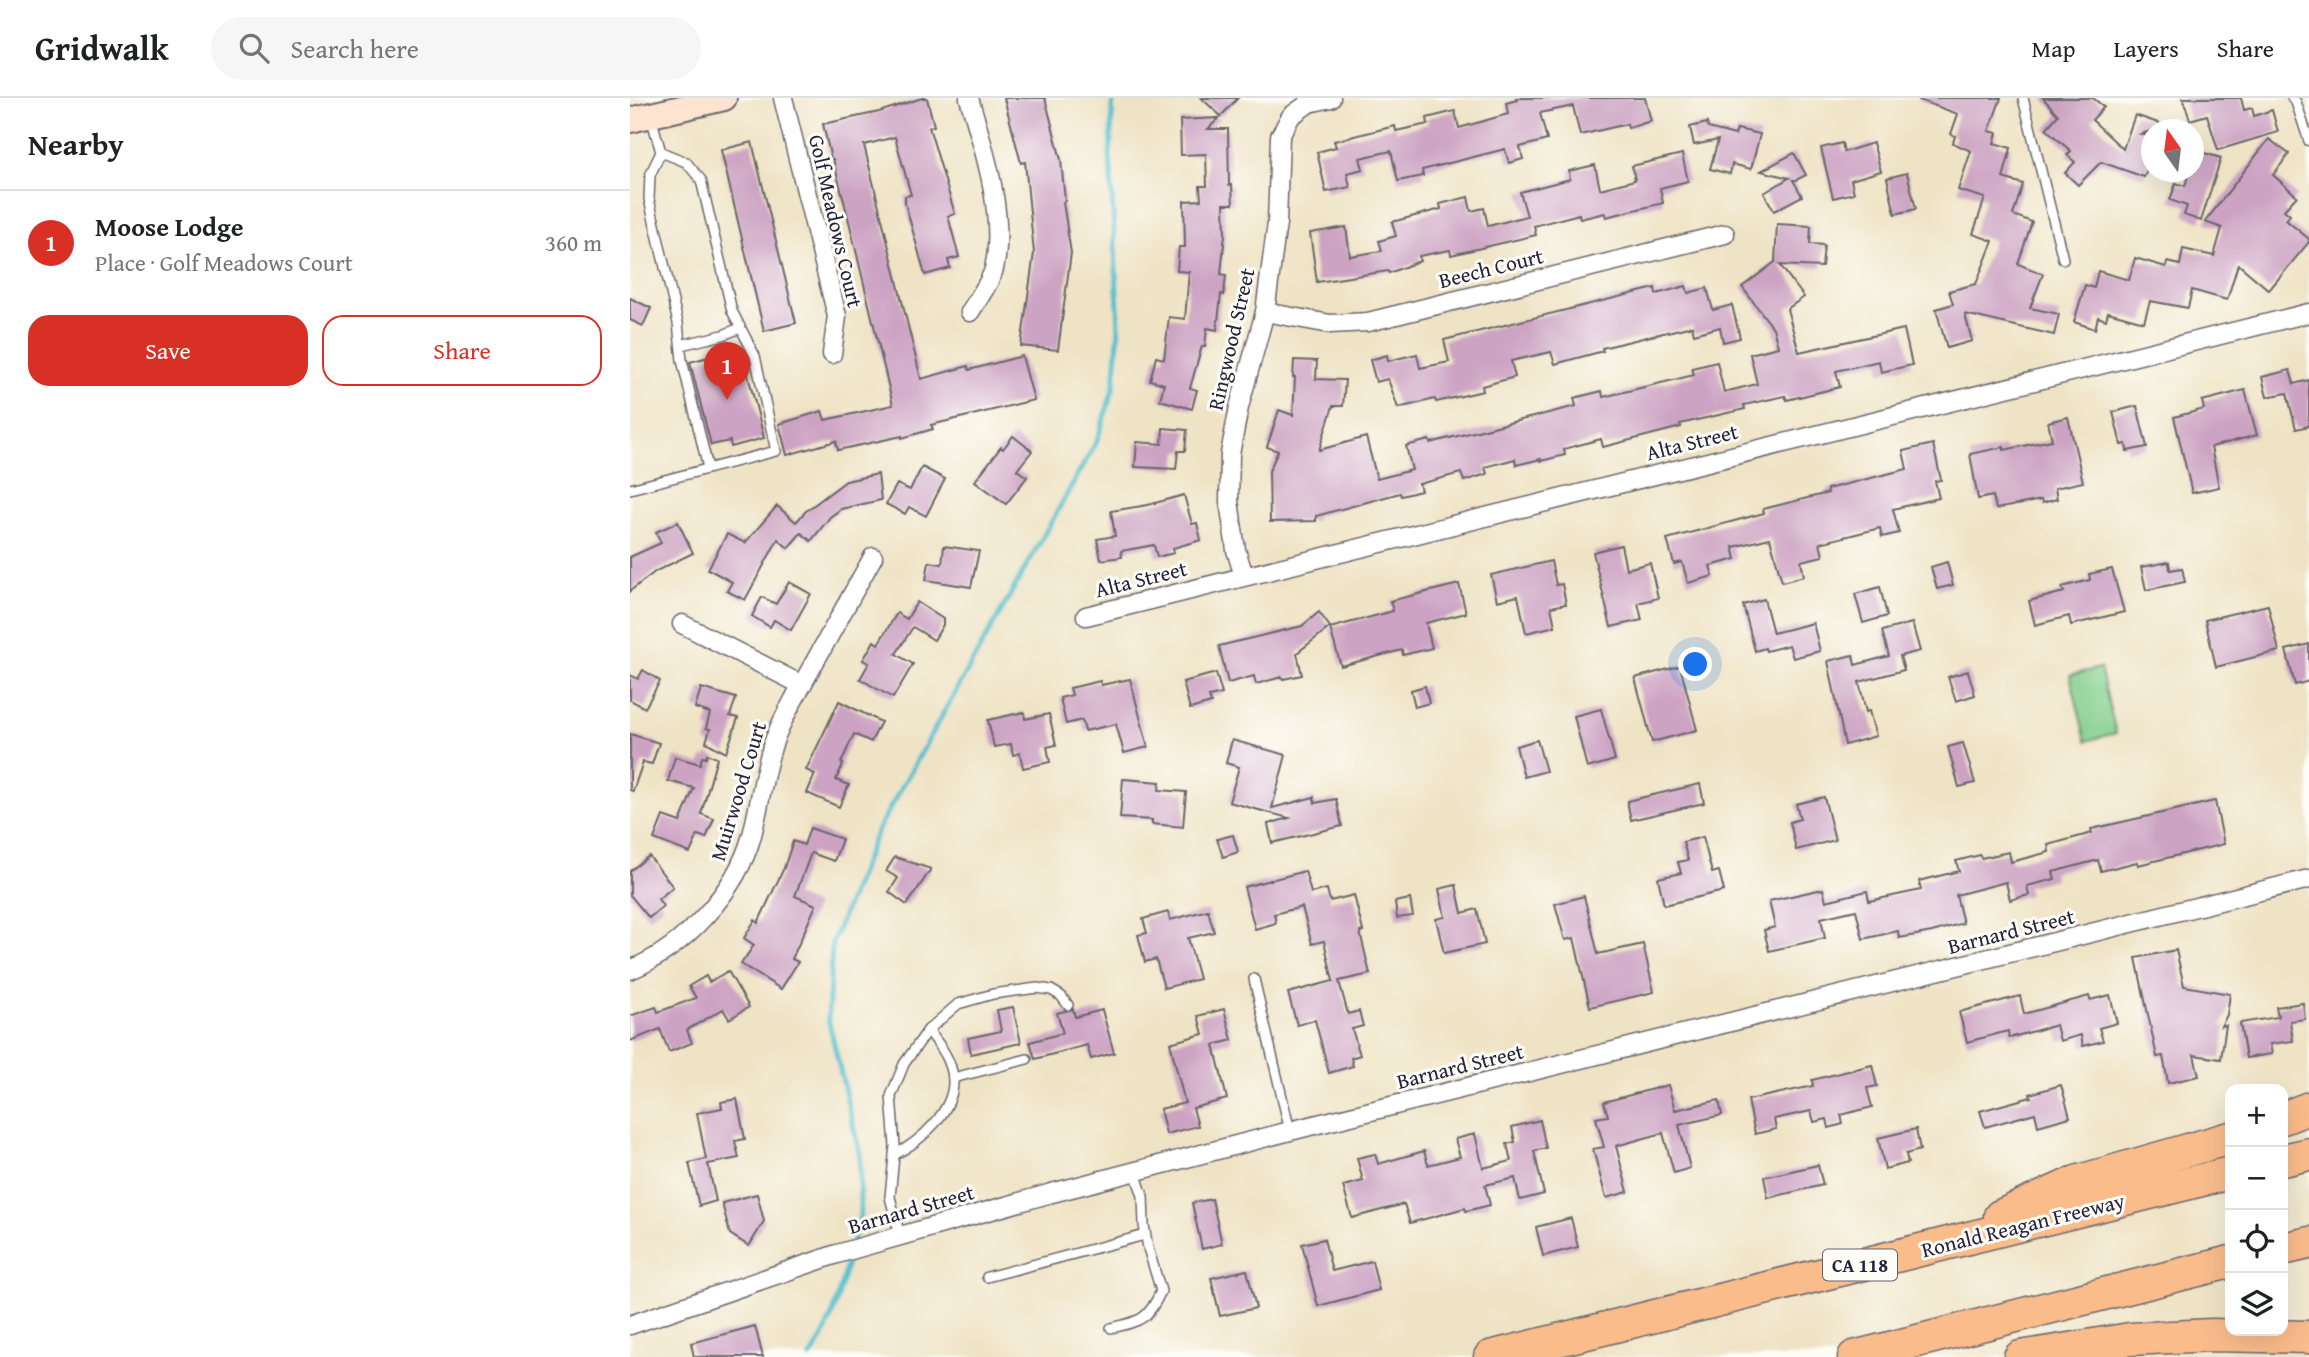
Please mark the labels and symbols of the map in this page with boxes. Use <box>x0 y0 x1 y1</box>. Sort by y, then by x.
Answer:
north arrow <box>2141 119 2204 182</box>
street label: Golf Meadows Court <box>801 132 871 311</box>
street label: Beech Court <box>1436 240 1547 296</box>
street label: Ringwood Street <box>1200 264 1263 413</box>
pin: 1 <box>704 342 750 400</box>
street label: Alta Street <box>1643 415 1742 468</box>
street label: Alta Street <box>1092 552 1191 605</box>
your location <box>1678 647 1712 681</box>
street label: Muirwood Court <box>702 717 774 865</box>
street label: Barnard Street <box>1944 900 2078 962</box>
street label: Barnard Street <box>1393 1035 1527 1097</box>
street label: Barnard Street <box>844 1176 978 1242</box>
street label: Ronald Reagan Freeway <box>1918 1185 2128 1265</box>
road number: CA 118 <box>1823 1250 1897 1280</box>

